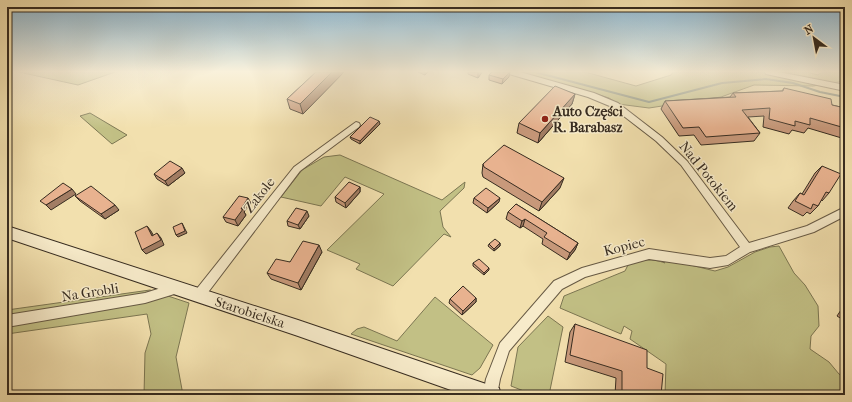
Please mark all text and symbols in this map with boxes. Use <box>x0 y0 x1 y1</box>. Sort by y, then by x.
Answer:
north arrow <box>794 18 834 58</box>
text: N <box>802 22 816 38</box>
place label: Auto Części R. Barabasz <box>552 103 624 136</box>
marker: Auto Części R. Barabasz <box>540 114 550 124</box>
street label: Nad Potokiem <box>675 138 742 215</box>
street label: Zakole <box>240 174 279 217</box>
street label: Kopiec <box>602 233 646 260</box>
street label: Na Grobli <box>60 280 120 305</box>
street label: Starobielska <box>213 293 287 332</box>

